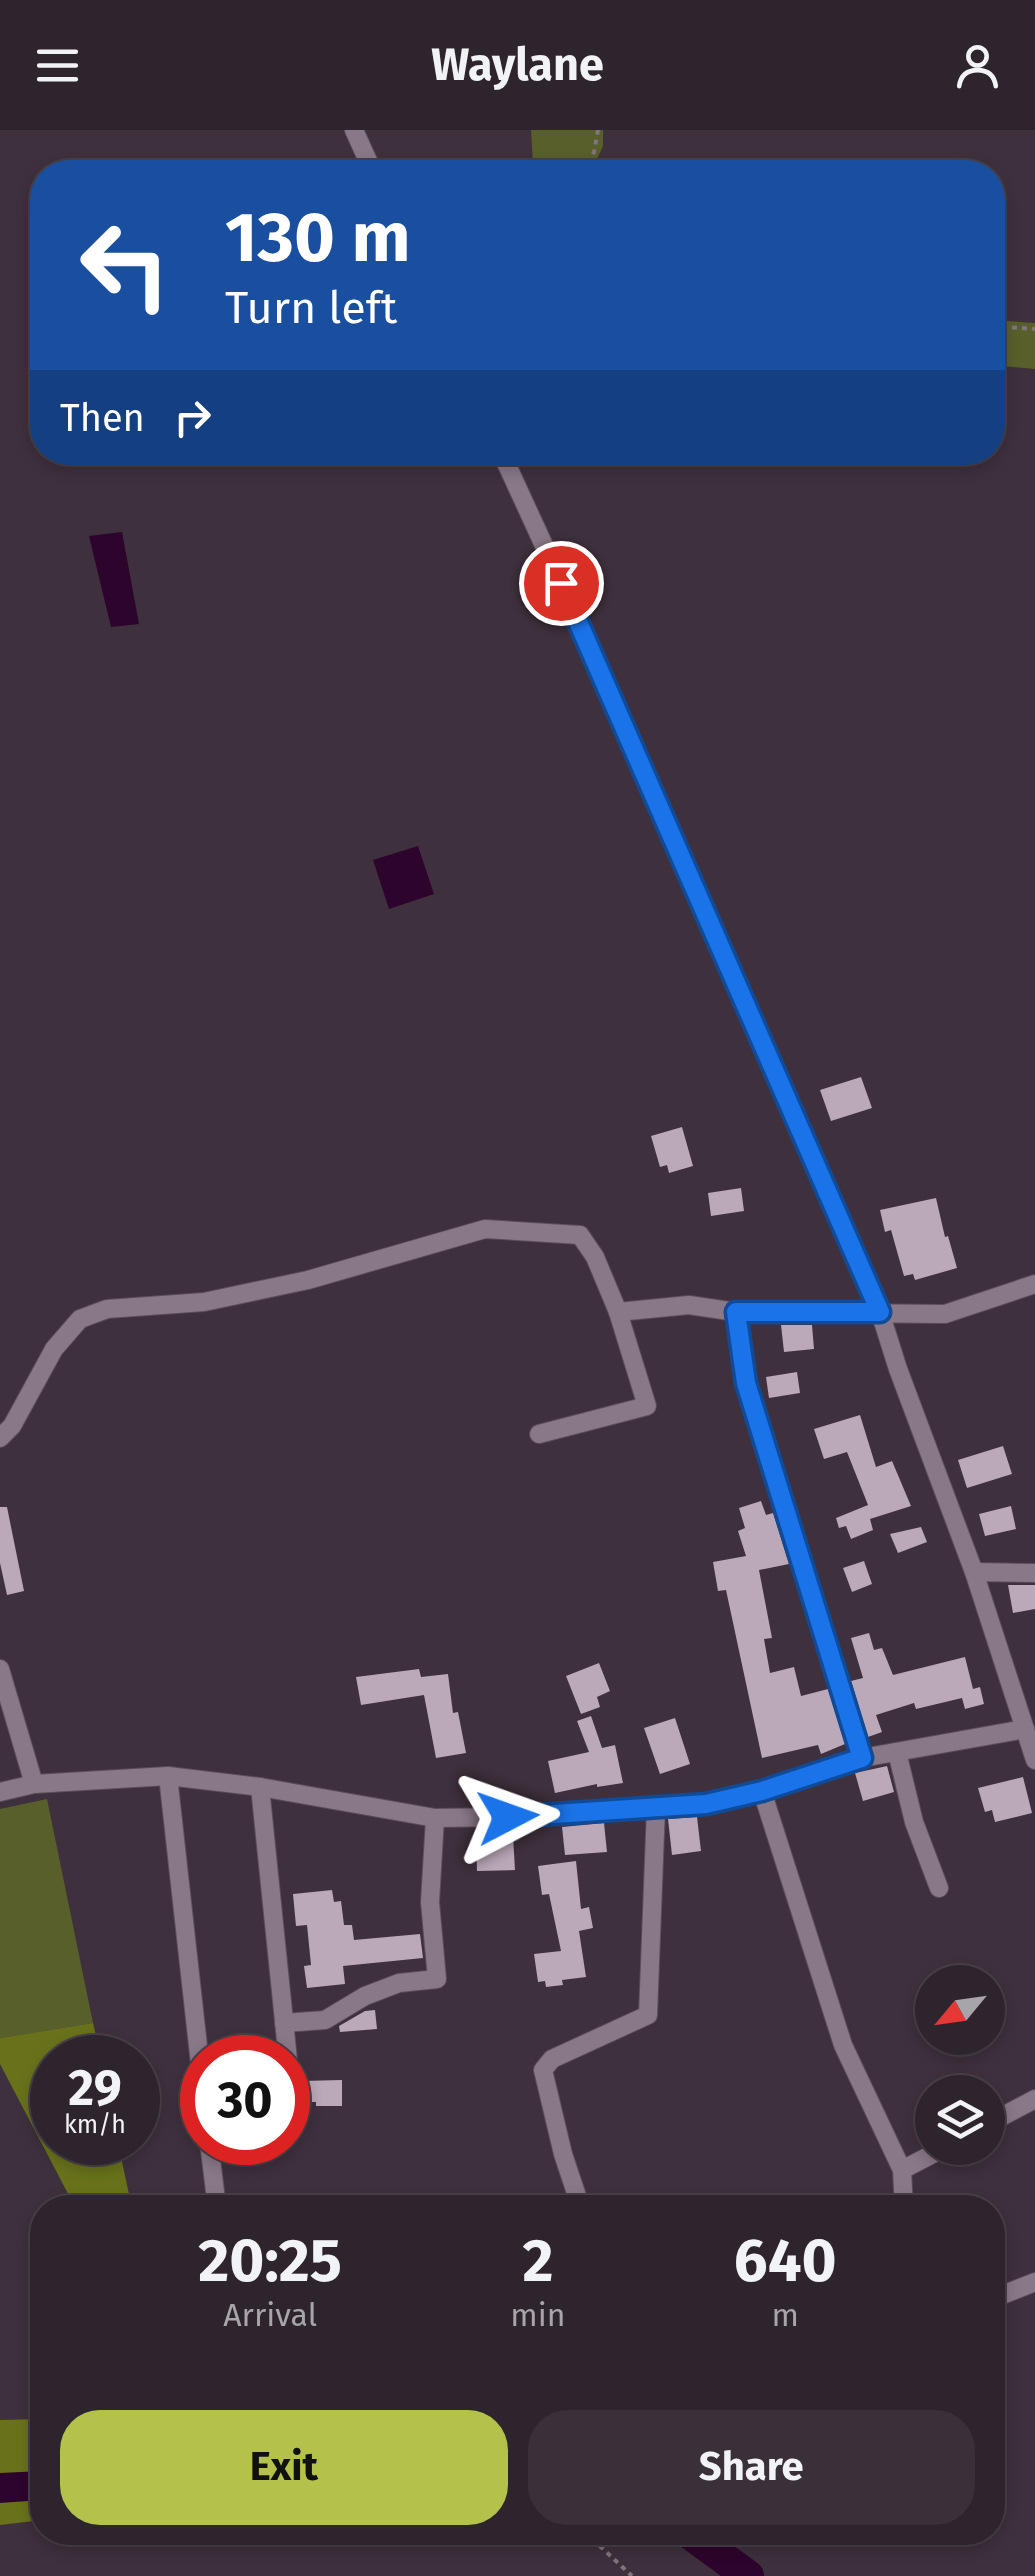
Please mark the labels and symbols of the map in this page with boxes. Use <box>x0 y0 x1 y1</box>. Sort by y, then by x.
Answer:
pin <box>519 541 604 626</box>
position arrow <box>456 1765 560 1869</box>
north arrow <box>915 1965 1005 2055</box>
speed limit sign: 30 <box>180 2035 310 2165</box>

